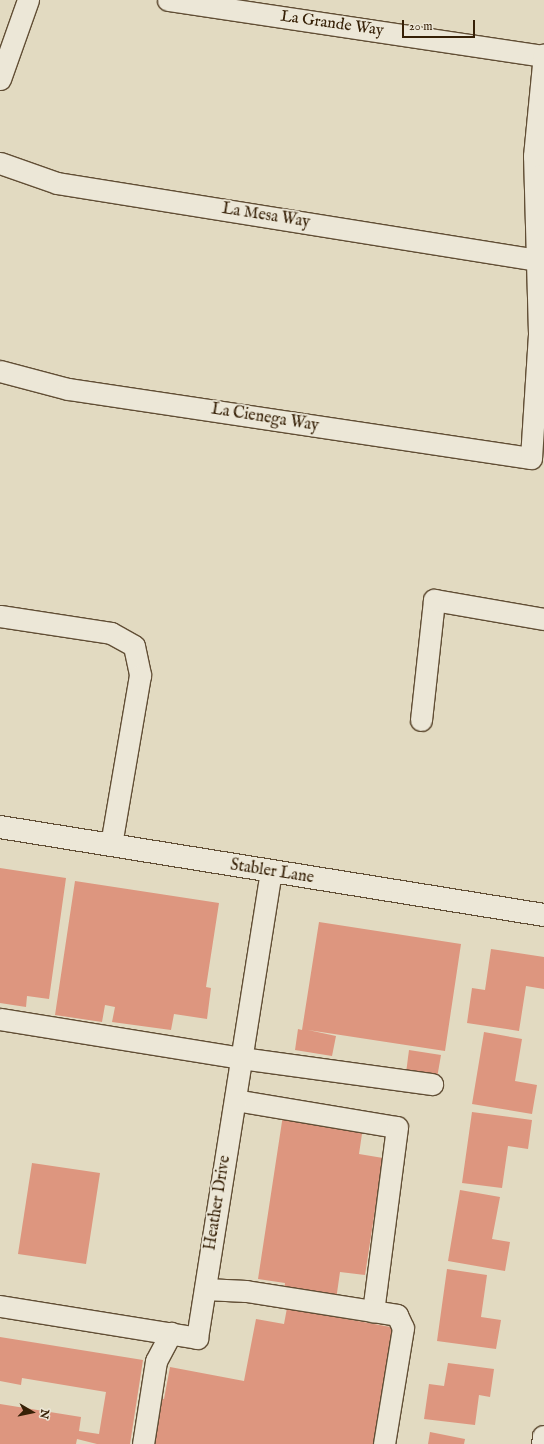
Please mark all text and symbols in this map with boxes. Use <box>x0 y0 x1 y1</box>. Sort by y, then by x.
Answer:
street label: La Grande Way <box>279 7 385 41</box>
scale bar <box>404 12 477 38</box>
text: 20 m <box>409 19 432 34</box>
street label: La Mesa Way <box>221 200 311 232</box>
street label: La Cienega Way <box>210 400 320 436</box>
street label: Stabler Lane <box>229 856 315 888</box>
street label: Heather Drive <box>201 1154 235 1252</box>
north arrow <box>12 1392 52 1432</box>
text: N <box>36 1408 52 1420</box>

